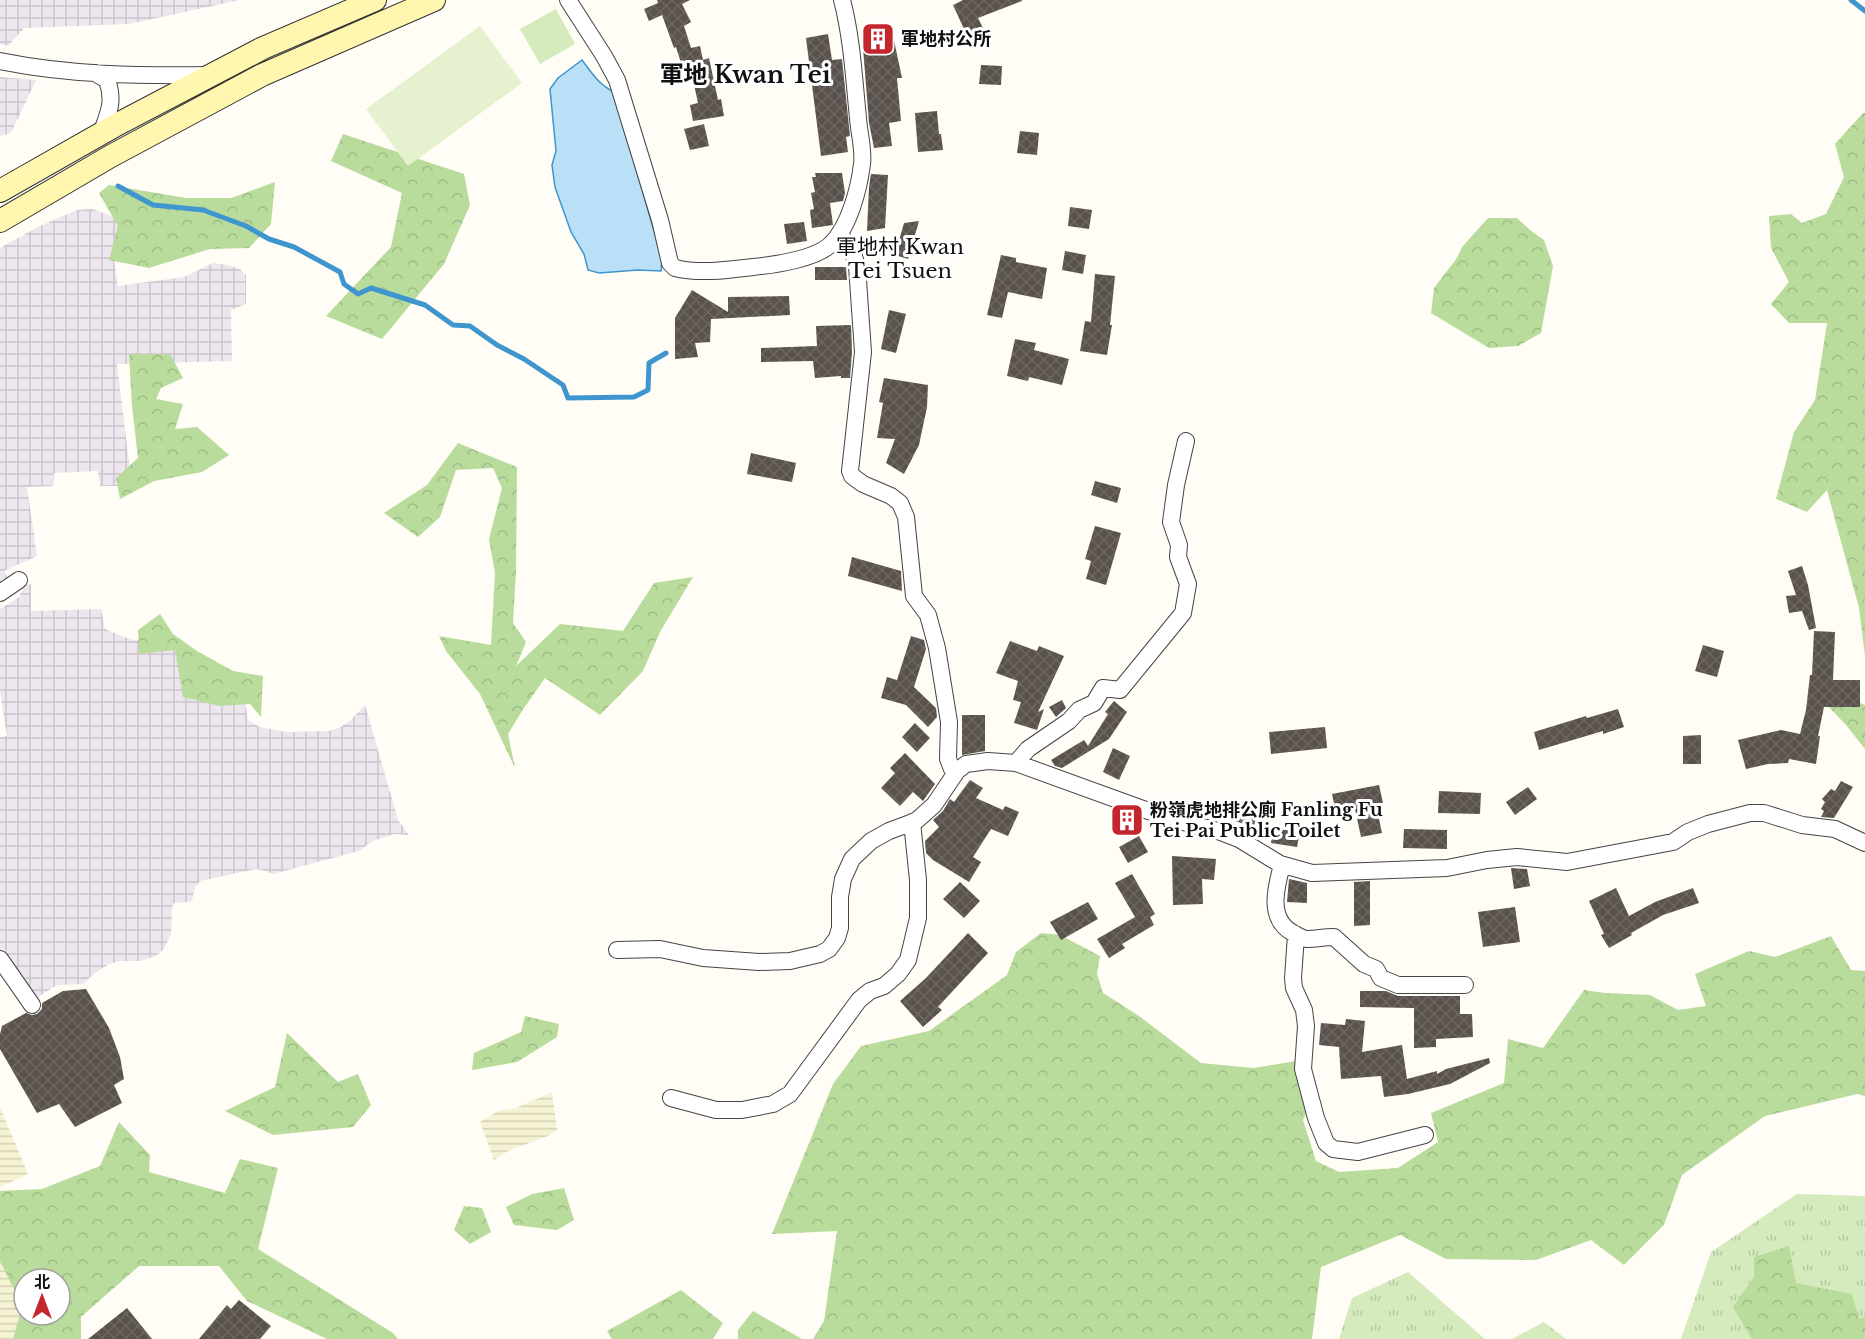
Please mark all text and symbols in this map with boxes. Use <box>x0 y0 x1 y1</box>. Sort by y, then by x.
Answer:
building icon: 軍地村公所 <box>860 21 896 57</box>
place label: 軍地村公所 <box>901 28 991 50</box>
district label: 軍地 Kwan Tei <box>659 60 831 89</box>
district label: 軍地村 Kwan Tei Tsuen <box>836 234 964 284</box>
place label: 粉嶺虎地排公廁 Fanling Fu Tei Pai Public Toilet <box>1150 799 1383 842</box>
building icon: 粉嶺虎地排公廁 Fanling Fu Tei Pai Public Toilet <box>1109 802 1145 838</box>
north arrow <box>12 1267 72 1327</box>
text: 北 <box>34 1272 50 1292</box>

